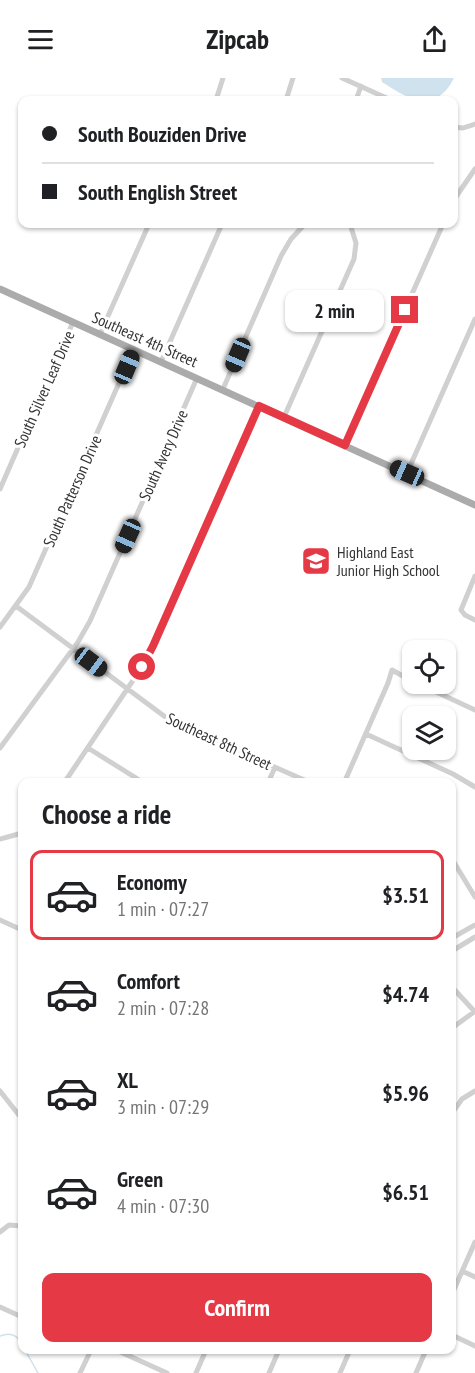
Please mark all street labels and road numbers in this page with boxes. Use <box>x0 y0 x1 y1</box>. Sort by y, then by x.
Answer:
street label: Southeast 4th Street <box>89 307 201 371</box>
street label: South Silver Leaf Drive <box>9 328 79 450</box>
street label: South Avery Drive <box>134 406 192 504</box>
street label: South Patterson Drive <box>38 432 106 550</box>
street label: Southeast 8th Street <box>163 708 275 774</box>

